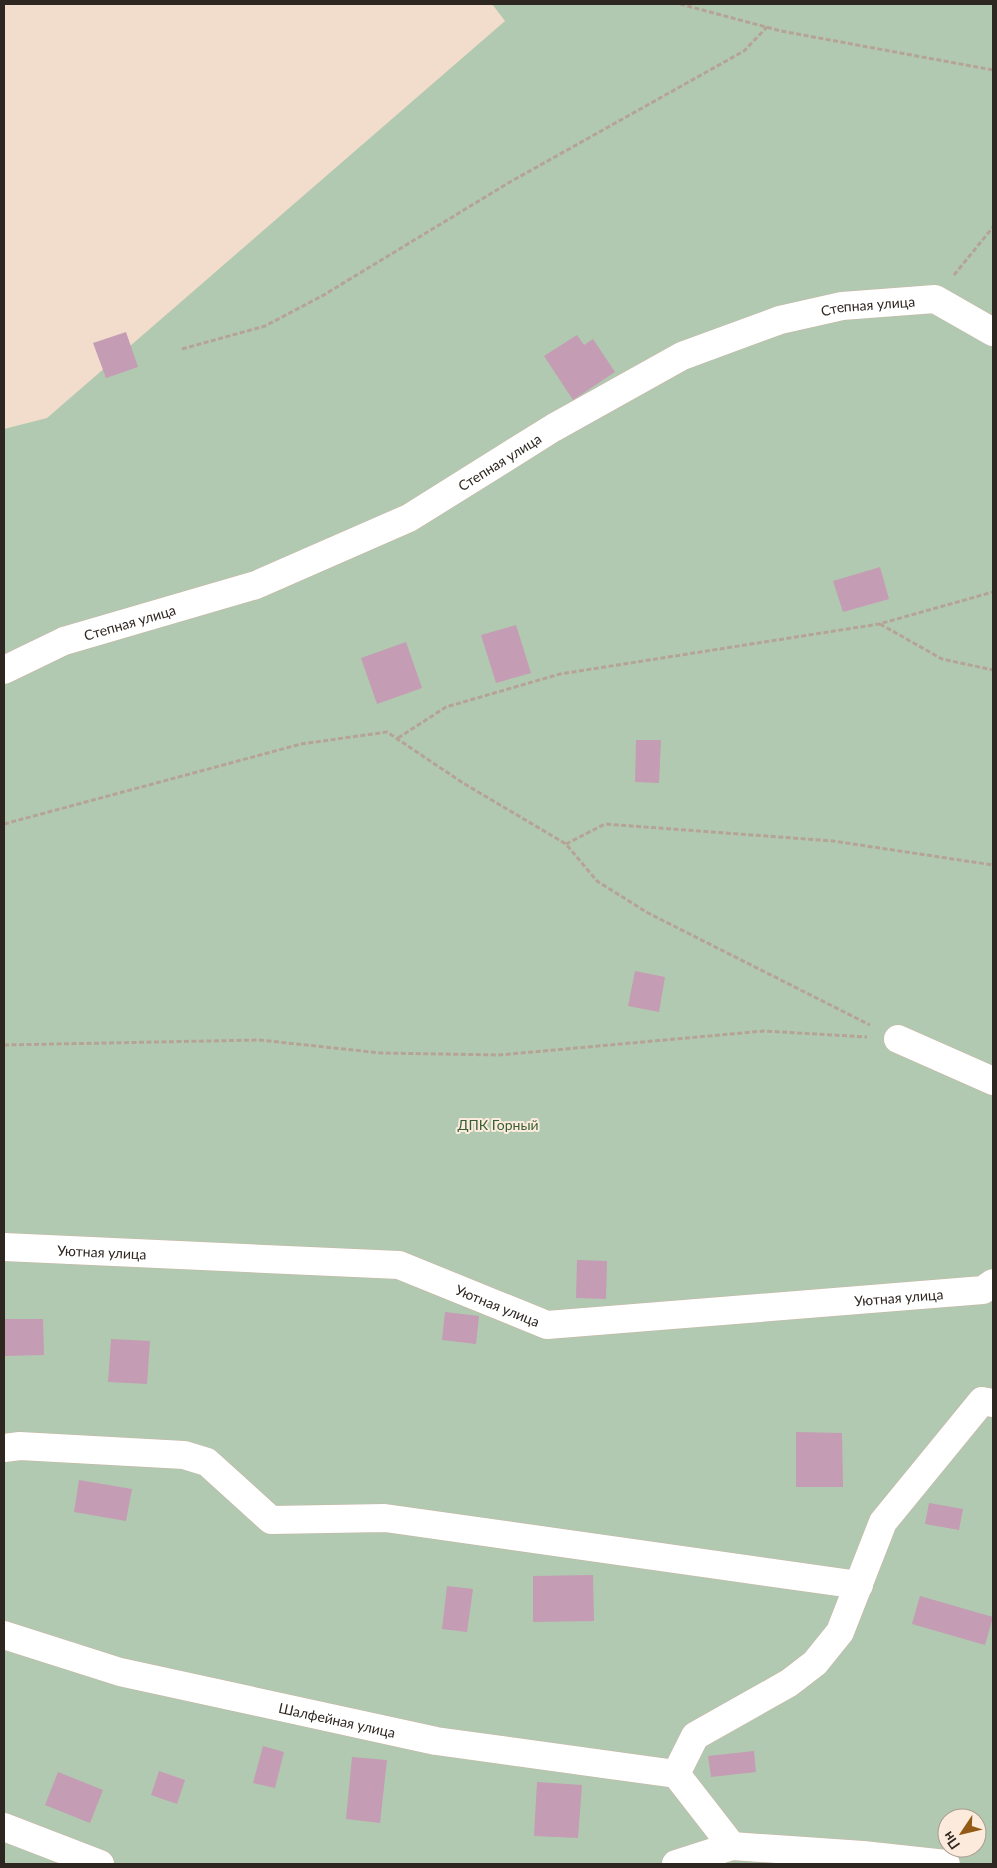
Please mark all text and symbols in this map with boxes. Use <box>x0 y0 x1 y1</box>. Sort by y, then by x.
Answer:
street label: Степная улица <box>819 292 916 319</box>
street label: Степная улица <box>454 429 544 494</box>
street label: Степная улица <box>82 600 178 643</box>
park label: ДПК Горный <box>457 1116 539 1133</box>
street label: Уютная улица <box>57 1241 147 1262</box>
street label: Уютная улица <box>453 1280 542 1330</box>
street label: Уютная улица <box>854 1285 944 1309</box>
street label: Шалфейная улица <box>277 1698 397 1740</box>
north arrow <box>937 1808 987 1858</box>
text: Пн <box>939 1828 963 1853</box>

